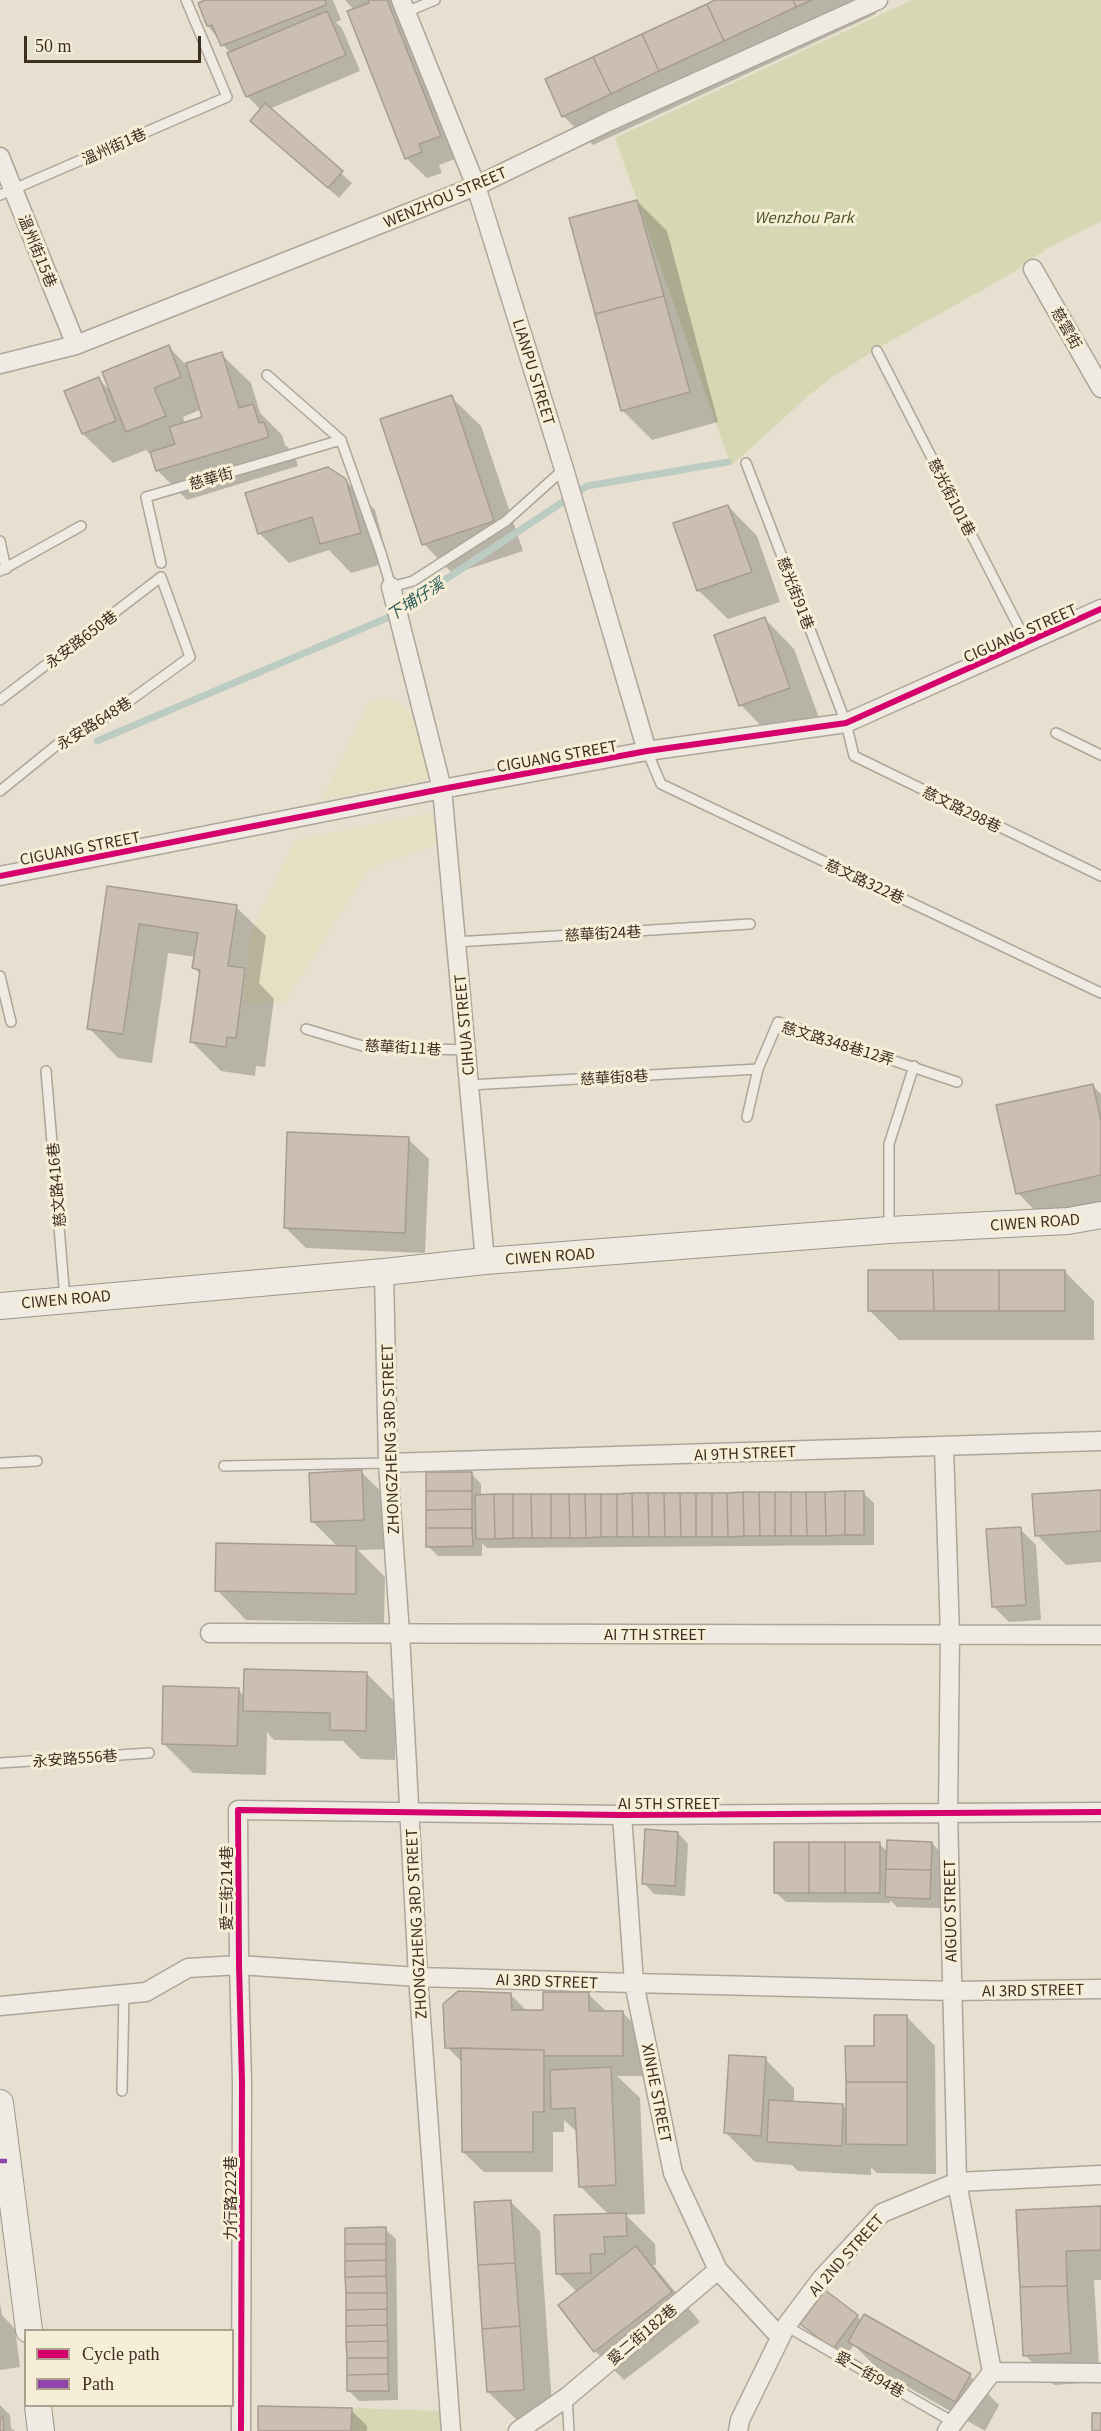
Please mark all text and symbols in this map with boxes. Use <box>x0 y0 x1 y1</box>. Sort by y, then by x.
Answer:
scale bar <box>27 24 204 62</box>
text: 50 m <box>35 36 72 56</box>
street label: 溫州街1巷 <box>79 124 149 168</box>
street label: WENZHOU STREET <box>381 163 509 231</box>
park label: Wenzhou Park <box>754 208 854 226</box>
street label: 溫州街15巷 <box>15 212 61 290</box>
street label: 慈雲街 <box>1048 304 1086 352</box>
street label: LIANPU STREET <box>509 317 559 427</box>
street label: 慈光街101巷 <box>925 455 979 539</box>
street label: 慈華街 <box>187 463 235 493</box>
street label: 慈光街91巷 <box>774 554 818 632</box>
water label: 下埔仔溪 <box>383 574 447 624</box>
street label: CIGUANG STREET <box>961 600 1079 666</box>
street label: 永安路650巷 <box>42 606 120 672</box>
street label: 永安路648巷 <box>53 693 135 753</box>
street label: CIGUANG STREET <box>495 737 619 775</box>
street label: 慈文路298巷 <box>920 782 1004 836</box>
street label: CIGUANG STREET <box>18 828 142 868</box>
street label: 慈文路322巷 <box>823 855 907 907</box>
street label: 慈華街24巷 <box>564 922 642 944</box>
street label: CIHUA STREET <box>451 974 477 1076</box>
street label: 慈文路348巷12弄 <box>780 1017 896 1069</box>
street label: 慈華街11巷 <box>364 1036 442 1058</box>
street label: 慈華街8巷 <box>579 1066 649 1088</box>
street label: 慈文路416巷 <box>43 1142 69 1228</box>
street label: CIWEN ROAD <box>989 1210 1081 1234</box>
street label: CIWEN ROAD <box>504 1244 596 1268</box>
street label: CIWEN ROAD <box>20 1286 112 1312</box>
street label: ZHONGZHENG 3RD STREET <box>378 1343 402 1535</box>
street label: AI 9TH STREET <box>694 1442 796 1464</box>
street label: AI 7TH STREET <box>604 1625 706 1643</box>
street label: 永安路556巷 <box>32 1746 118 1770</box>
street label: AI 5TH STREET <box>618 1794 720 1812</box>
street label: ZHONGZHENG 3RD STREET <box>402 1828 430 2020</box>
street label: 愛三街214巷 <box>217 1846 235 1930</box>
street label: AIGUO STREET <box>940 1859 960 1963</box>
street label: AI 3RD STREET <box>496 1970 598 1992</box>
street label: AI 3RD STREET <box>982 1980 1084 2000</box>
street label: XINHE STREET <box>639 2042 675 2144</box>
street label: 力行路222巷 <box>221 2156 239 2240</box>
street label: AI 2ND STREET <box>805 2211 887 2299</box>
street label: 愛二街182巷 <box>604 2300 680 2368</box>
legend <box>24 2329 234 2407</box>
text: Cycle path <box>82 2344 159 2364</box>
street label: 愛一街94巷 <box>832 2347 908 2401</box>
text: Path <box>82 2374 114 2394</box>

